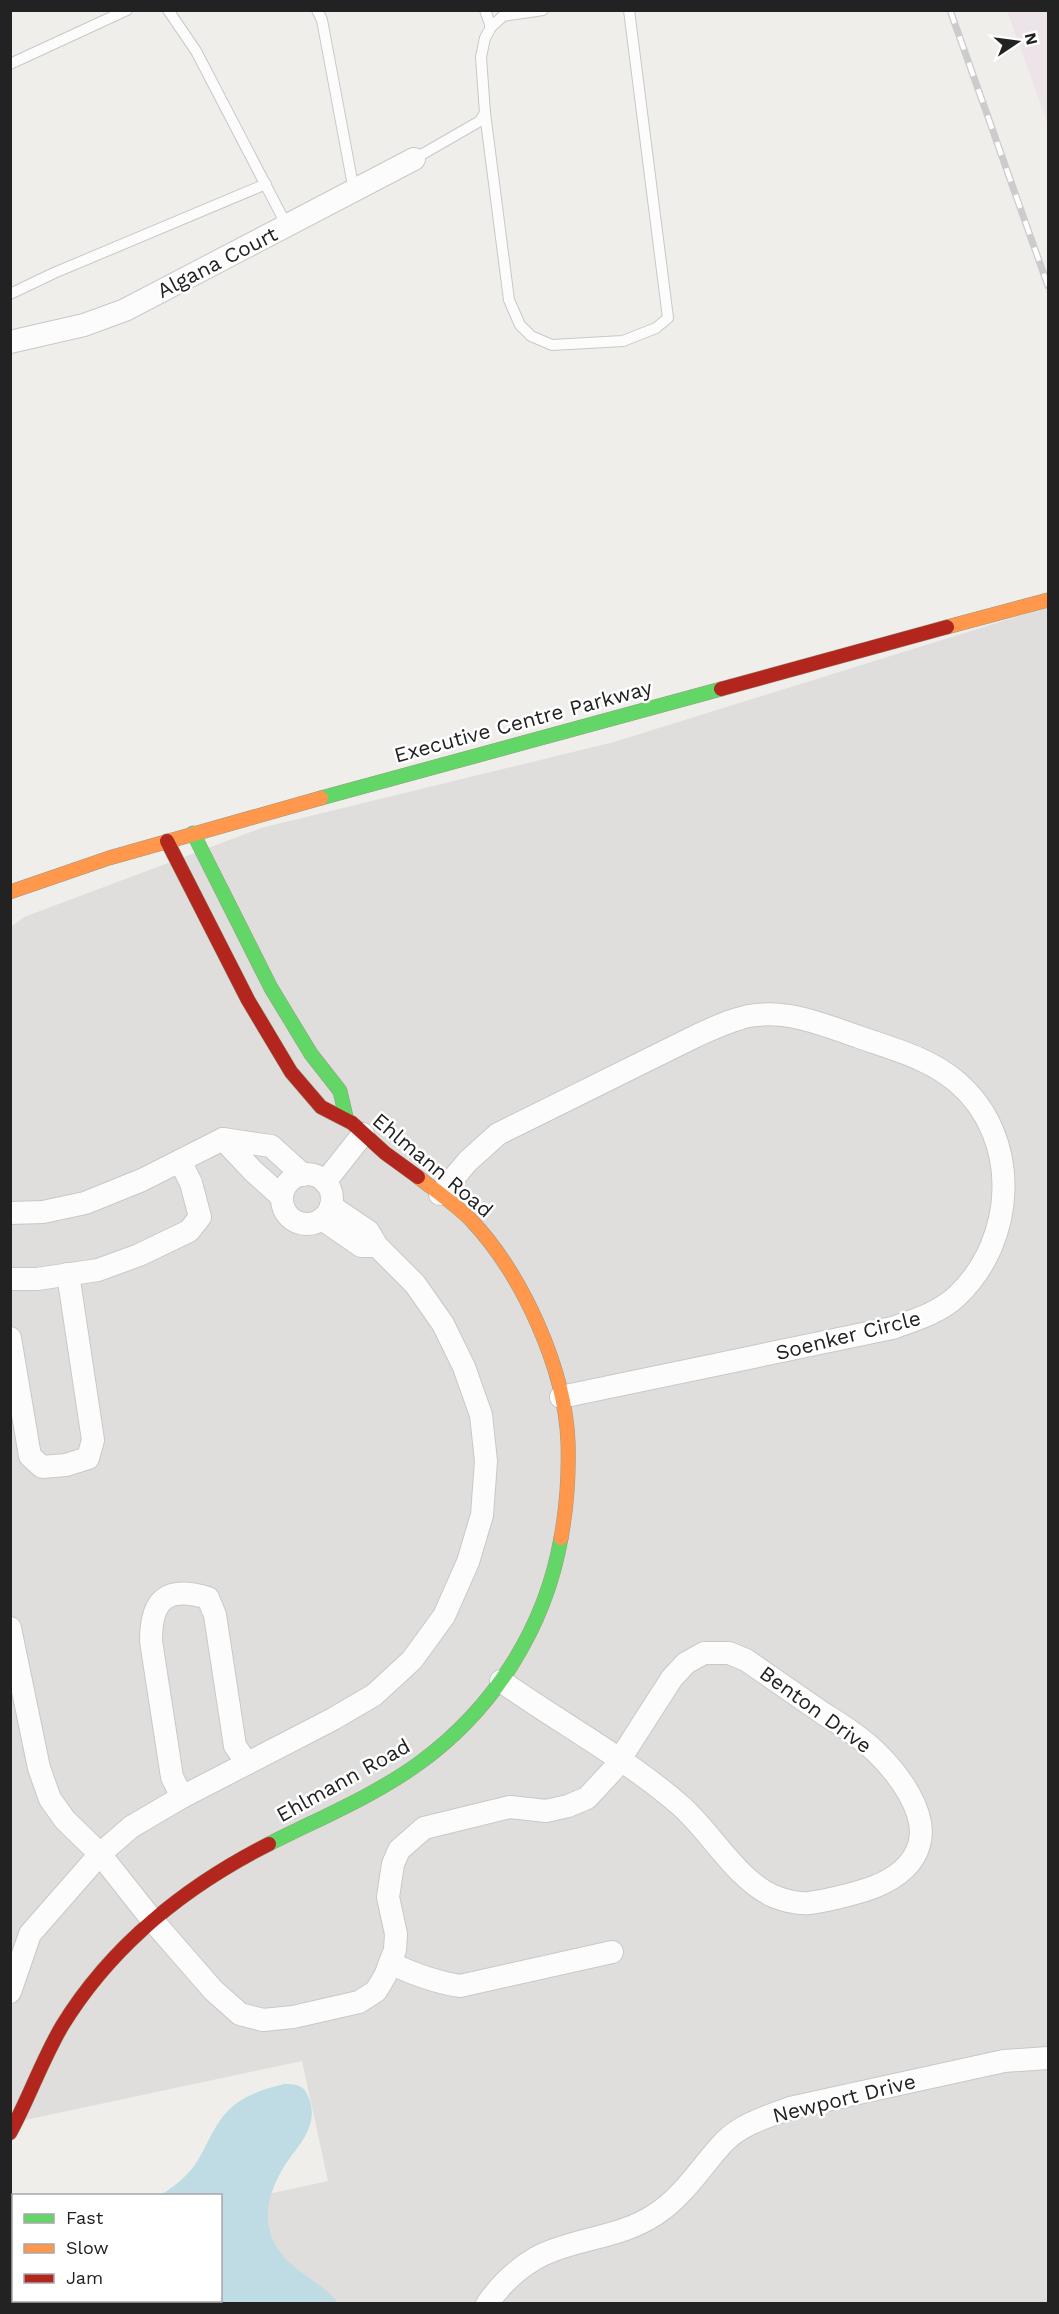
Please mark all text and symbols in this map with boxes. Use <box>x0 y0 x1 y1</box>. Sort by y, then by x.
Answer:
north arrow <box>987 12 1047 72</box>
text: N <box>1021 31 1042 47</box>
street label: Algana Court <box>153 221 281 303</box>
street label: Executive Centre Parkway <box>391 674 655 767</box>
street label: Ehlmann Road <box>368 1107 498 1223</box>
street label: Soenker Circle <box>773 1305 923 1365</box>
street label: Benton Drive <box>755 1660 877 1758</box>
street label: Ehlmann Road <box>272 1733 414 1827</box>
street label: Newport Drive <box>770 2068 918 2128</box>
legend <box>12 2194 222 2302</box>
text: Fast <box>66 2207 104 2228</box>
text: Slow <box>66 2237 109 2258</box>
text: Jam <box>66 2267 103 2288</box>

